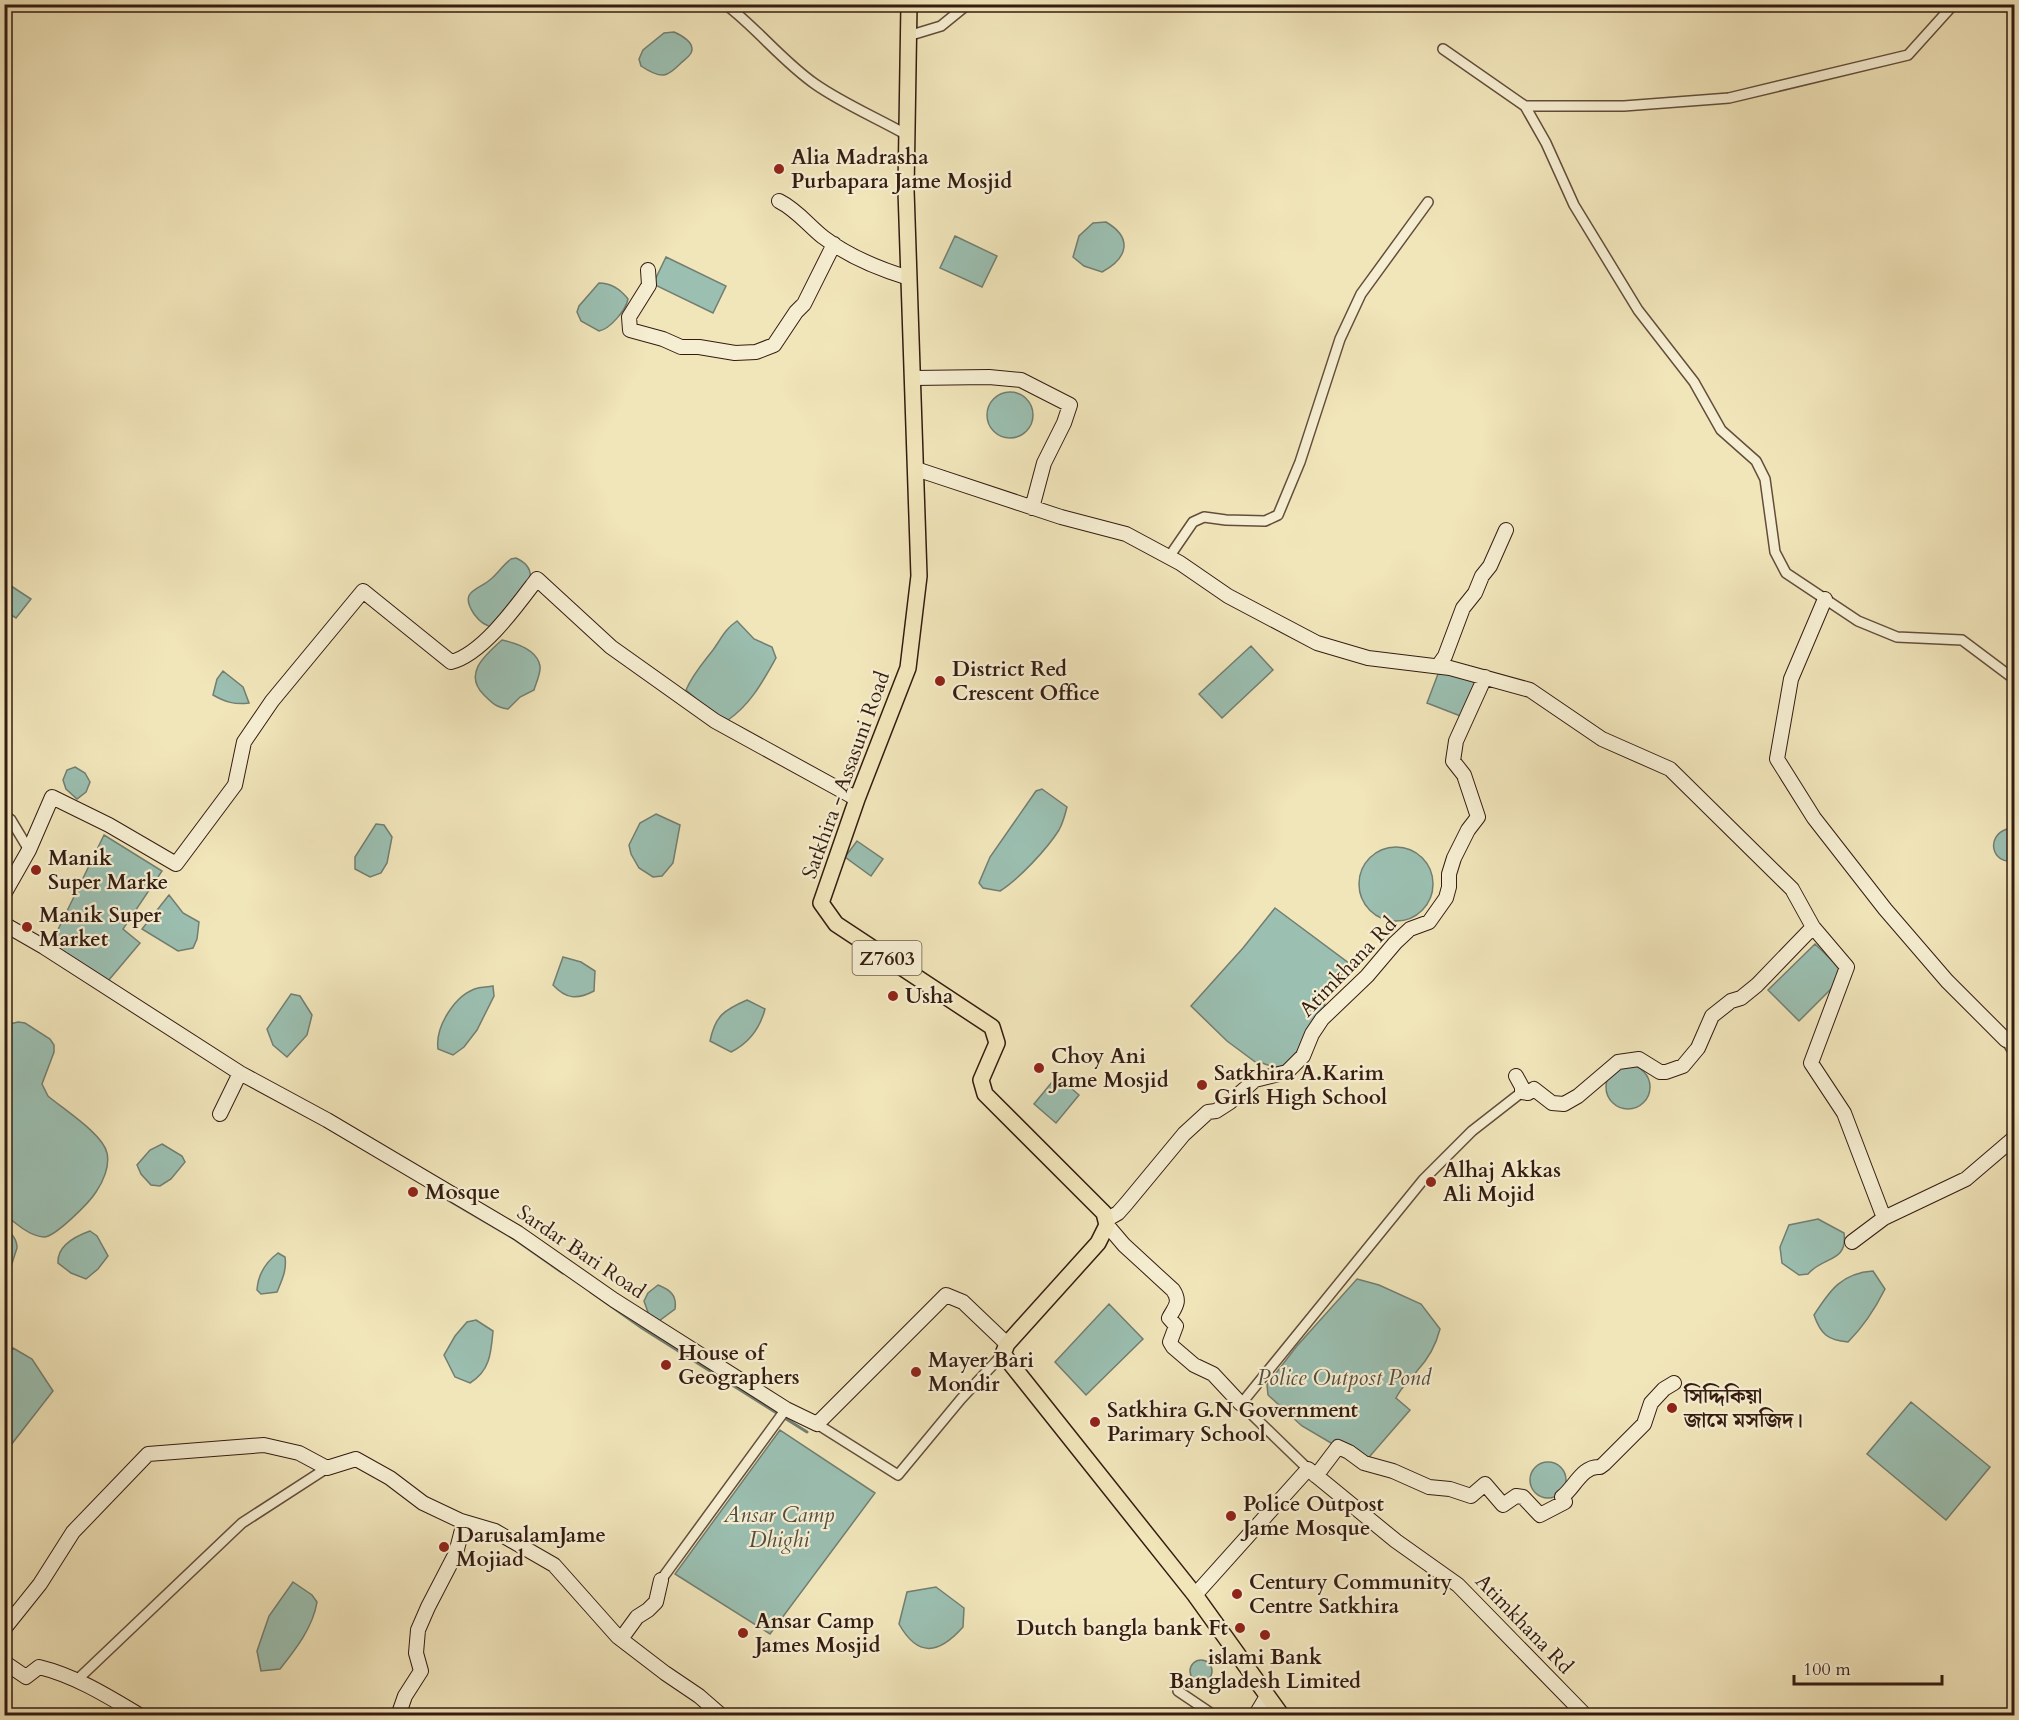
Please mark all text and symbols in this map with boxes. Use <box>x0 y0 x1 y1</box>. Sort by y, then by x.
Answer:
place label: Alia Madrasha Purbapara Jame Mosjid <box>791 143 1012 196</box>
marker: Alia Madrasha Purbapara Jame Mosjid <box>772 162 786 176</box>
place label: District Red Crescent Office <box>952 655 1100 708</box>
street label: Satkhira - Assasuni Road <box>795 667 897 883</box>
marker: District Red Crescent Office <box>933 674 947 688</box>
place label: Manik Super Marke <box>48 844 168 897</box>
marker: Manik Super Marke <box>29 863 43 877</box>
place label: Manik Super Market <box>39 901 162 954</box>
street label: Atimkhana Rd <box>1293 910 1403 1024</box>
marker: Manik Super Market <box>20 920 34 934</box>
road number: Z7603 <box>852 941 922 975</box>
place label: Usha <box>905 982 954 1011</box>
marker: Usha <box>886 989 900 1003</box>
place label: Choy Ani Jame Mosjid <box>1048 1042 1169 1095</box>
place label: Satkhira A.Karim Girls High School <box>1214 1059 1387 1112</box>
marker: Choy Ani Jame Mosjid <box>1032 1061 1046 1075</box>
marker: Satkhira A.Karim Girls High School <box>1195 1078 1209 1092</box>
place label: Alhaj Akkas Ali Mojid <box>1443 1156 1561 1209</box>
marker: Alhaj Akkas Ali Mojid <box>1424 1175 1438 1189</box>
place label: Mosque <box>425 1178 500 1207</box>
marker: Mosque <box>406 1185 420 1199</box>
street label: Sardar Bari Road <box>511 1198 651 1306</box>
place label: House of Geographers <box>678 1339 800 1392</box>
place label: Mayer Bari Mondir <box>928 1346 1034 1399</box>
marker: House of Geographers <box>659 1358 673 1372</box>
water label: Police Outpost Pond <box>1257 1363 1432 1393</box>
marker: Mayer Bari Mondir <box>909 1365 923 1379</box>
place label: সিদ্দিকিয়া জামে মসজিদ। <box>1683 1382 1803 1435</box>
place label: Satkhira G.N Government Parimary School <box>1107 1396 1359 1449</box>
marker: সিদ্দিকিয়া জামে মসজিদ। <box>1665 1401 1679 1415</box>
marker: Satkhira G.N Government Parimary School <box>1088 1415 1102 1429</box>
place label: Police Outpost Jame Mosque <box>1240 1490 1384 1543</box>
water label: Ansar Camp Dhighi <box>723 1500 834 1555</box>
marker: Police Outpost Jame Mosque <box>1224 1509 1238 1523</box>
place label: DarusalamJame Mojiad <box>456 1521 606 1574</box>
marker: DarusalamJame Mojiad <box>437 1540 451 1554</box>
street label: Atimkhana Rd <box>1469 1567 1579 1681</box>
place label: Century Community Centre Satkhira <box>1249 1568 1452 1621</box>
marker: Century Community Centre Satkhira <box>1230 1587 1244 1601</box>
place label: Ansar Camp James Mosjid <box>752 1607 881 1660</box>
place label: Dutch bangla bank Ft <box>1016 1614 1229 1643</box>
marker: Dutch bangla bank Ft <box>1233 1621 1247 1635</box>
marker: Ansar Camp James Mosjid <box>736 1626 750 1640</box>
marker: islami Bank Bangladesh Limited <box>1258 1628 1272 1642</box>
place label: islami Bank Bangladesh Limited <box>1169 1643 1361 1696</box>
scale bar <box>1794 1648 1942 1686</box>
text: 100 m <box>1803 1657 1851 1682</box>

